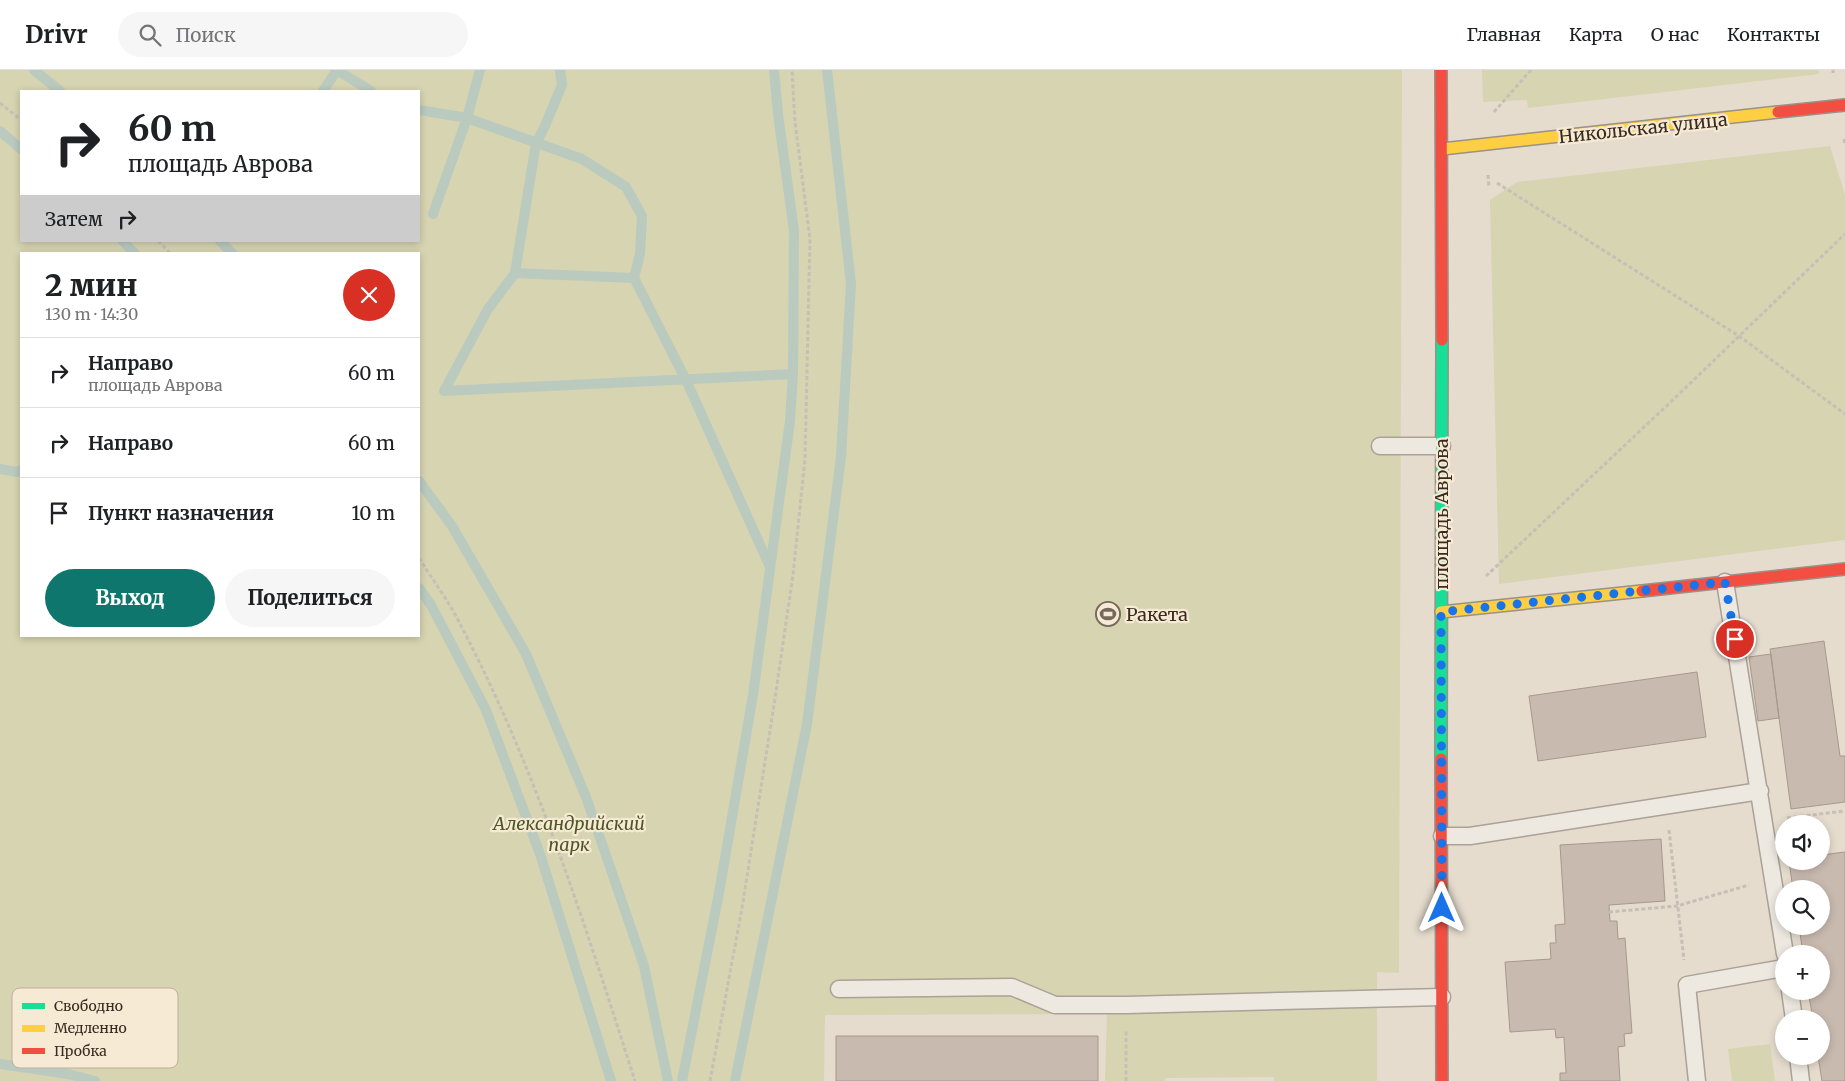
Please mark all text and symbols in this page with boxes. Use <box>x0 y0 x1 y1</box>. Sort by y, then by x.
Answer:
search box <box>118 12 468 57</box>
text: Drivr <box>25 19 88 50</box>
icon: search <box>136 21 164 49</box>
text: Поиск <box>176 23 236 47</box>
text: Главная <box>1466 23 1541 46</box>
text: Карта <box>1569 23 1623 46</box>
text: О нас <box>1651 23 1699 46</box>
text: Контакты <box>1727 23 1820 46</box>
text: 60 m <box>128 107 216 151</box>
street label: Никольская улица <box>1557 108 1729 148</box>
icon: right <box>45 110 110 175</box>
text: площадь Аврова <box>128 150 313 178</box>
icon: right <box>113 205 141 233</box>
text: Затем <box>45 207 103 231</box>
text: 2 мин <box>45 266 138 304</box>
button: close <box>343 269 395 321</box>
text: 130 m · 14:30 <box>45 304 138 324</box>
text: Направо <box>88 351 173 375</box>
icon: right <box>45 359 73 387</box>
text: 60 m <box>348 361 395 385</box>
text: площадь Аврова <box>88 375 223 395</box>
icon: right <box>45 429 73 457</box>
text: Направо <box>88 431 173 455</box>
text: 60 m <box>348 431 395 455</box>
street label: площадь Аврова <box>1430 438 1453 590</box>
icon: arrive <box>45 499 73 527</box>
text: Пункт назначения <box>88 501 274 525</box>
text: 10 m <box>352 501 395 525</box>
button: Выход <box>45 569 215 627</box>
button: Поделиться <box>225 569 395 627</box>
sports icon: Ракета <box>1095 601 1121 627</box>
place label: Ракета <box>1126 603 1188 626</box>
pin <box>1714 618 1756 660</box>
icon: arrive <box>1721 625 1749 653</box>
park label: Александрийский парк <box>491 812 645 856</box>
map controls <box>1775 815 1830 1065</box>
button: sound <box>1775 815 1830 870</box>
button: search <box>1775 880 1830 935</box>
position arrow <box>1415 881 1467 933</box>
button: + <box>1775 945 1830 1000</box>
legend <box>12 988 178 1068</box>
text: Свободно <box>54 997 123 1015</box>
button: − <box>1775 1010 1830 1065</box>
text: Медленно <box>54 1019 127 1037</box>
text: Пробка <box>54 1042 107 1060</box>

